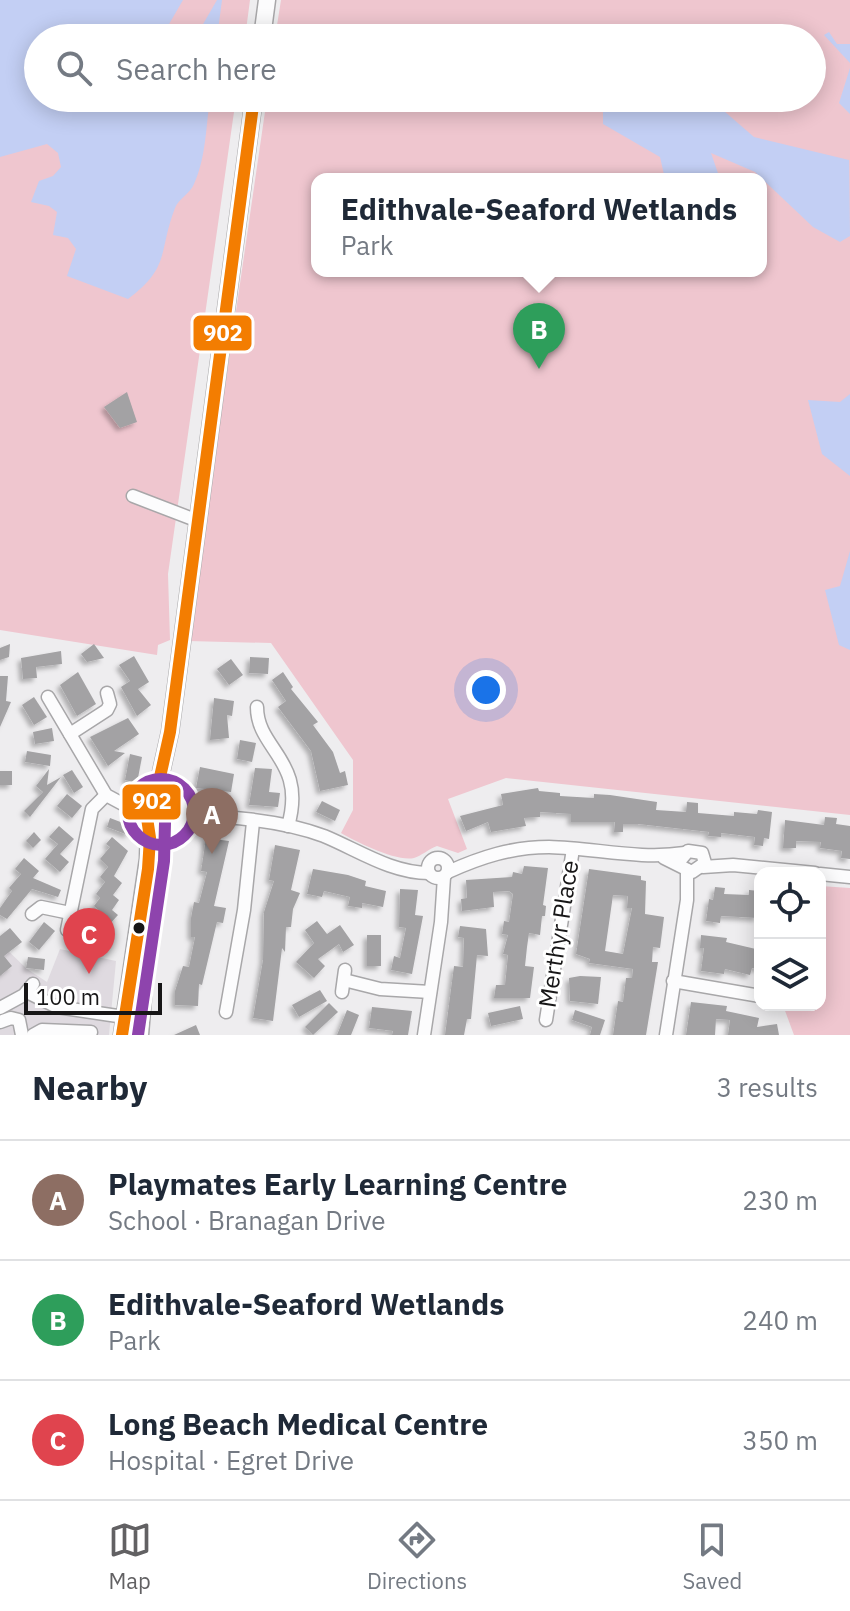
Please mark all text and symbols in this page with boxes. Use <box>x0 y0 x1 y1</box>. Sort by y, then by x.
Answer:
search box <box>24 24 826 112</box>
icon: search <box>52 46 96 90</box>
text: Search here <box>116 49 277 88</box>
popup <box>311 173 767 277</box>
text: Edithvale-Seaford Wetlands <box>341 189 737 228</box>
text: Park <box>341 228 393 262</box>
pin: B <box>513 303 565 369</box>
line badge: 902 <box>192 314 253 352</box>
text: 902 <box>203 318 243 347</box>
your location <box>466 670 506 710</box>
line badge: 902 <box>121 783 182 821</box>
text: 902 <box>132 786 172 815</box>
pin: A <box>186 788 238 854</box>
street label: Merthyr Place <box>531 858 585 1010</box>
map controls <box>754 867 826 1011</box>
button: locate <box>754 867 826 939</box>
pin: C <box>63 908 115 974</box>
unlabelled marker <box>131 920 147 936</box>
button: layers <box>754 939 826 1011</box>
scale bar <box>24 979 162 1015</box>
text: 100 m <box>36 982 100 1011</box>
text: Nearby <box>32 1065 147 1109</box>
text: 3 results <box>716 1070 818 1104</box>
text: Playmates Early Learning Centre <box>108 1164 567 1203</box>
text: A <box>49 1183 67 1217</box>
text: 230 m <box>742 1183 818 1217</box>
text: School · Branagan Drive <box>108 1203 386 1237</box>
text: Edithvale-Seaford Wetlands <box>108 1284 504 1323</box>
text: B <box>49 1303 67 1337</box>
text: 240 m <box>742 1303 818 1337</box>
text: Park <box>108 1323 161 1357</box>
text: Long Beach Medical Centre <box>108 1404 488 1443</box>
text: C <box>50 1423 66 1457</box>
text: 350 m <box>742 1423 818 1457</box>
text: Hospital · Egret Drive <box>108 1443 354 1477</box>
tab: Map <box>108 1518 152 1595</box>
tab: Directions <box>367 1518 467 1595</box>
tab: Saved <box>682 1518 742 1595</box>

